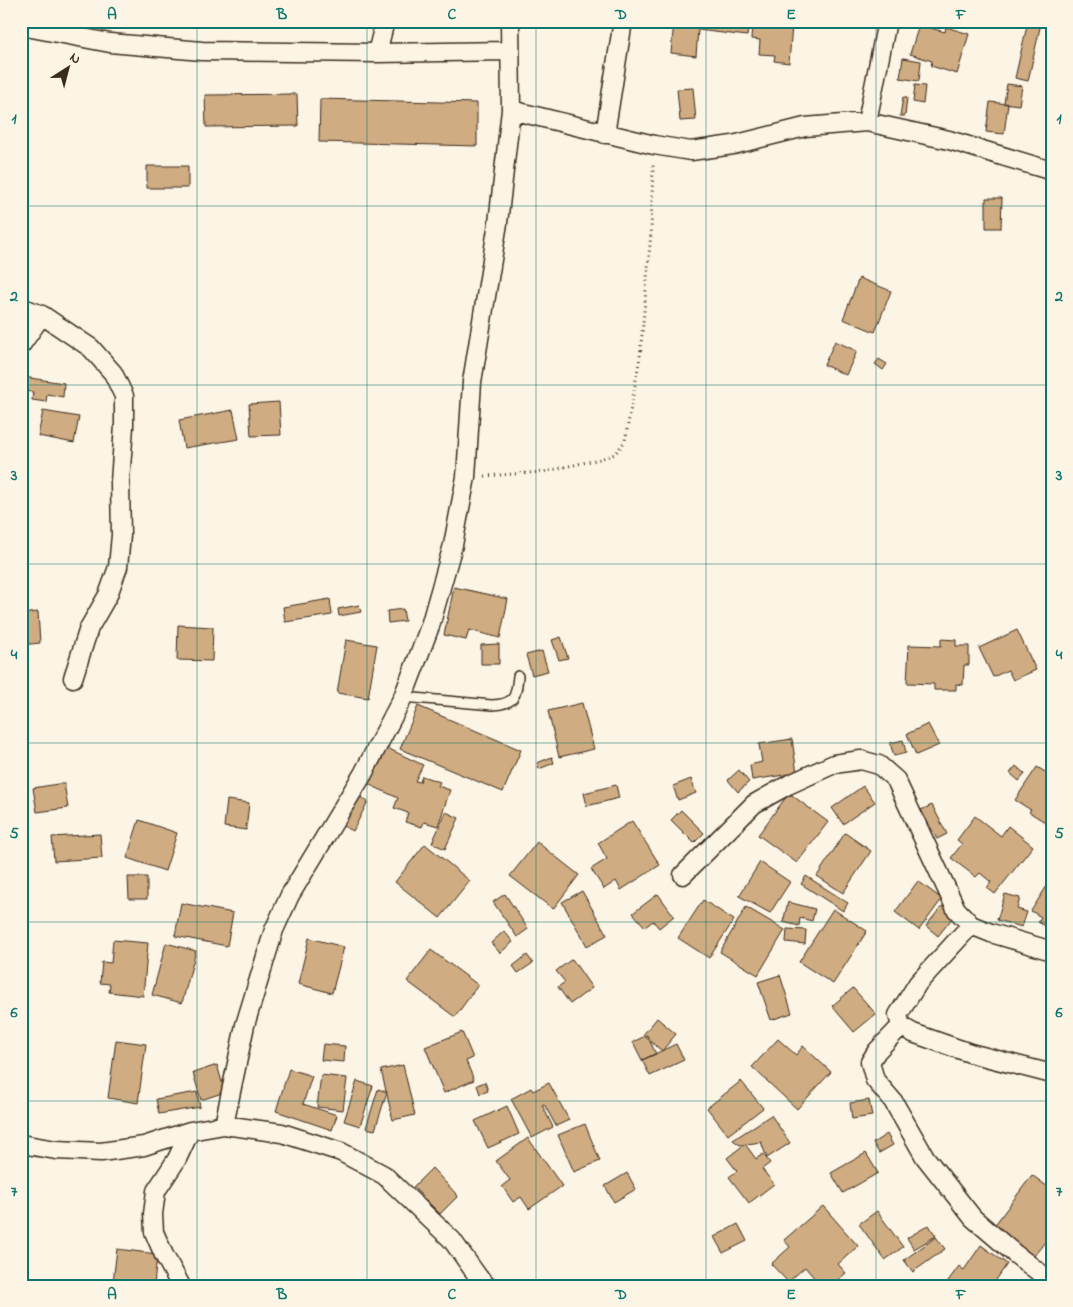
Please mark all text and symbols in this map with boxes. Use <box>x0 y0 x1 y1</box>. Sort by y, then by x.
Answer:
text: A <box>107 3 117 27</box>
text: B <box>276 3 288 27</box>
text: C <box>448 3 457 27</box>
text: D <box>614 3 627 27</box>
text: E <box>786 3 796 27</box>
text: F <box>955 3 967 27</box>
north arrow <box>42 42 92 92</box>
text: N <box>65 47 85 70</box>
text: 1 <box>11 107 17 131</box>
text: 1 <box>1056 107 1062 131</box>
text: 2 <box>9 285 18 309</box>
text: 2 <box>1054 285 1063 309</box>
text: 3 <box>10 464 18 488</box>
text: 3 <box>1055 464 1063 488</box>
text: 4 <box>10 643 18 667</box>
text: 4 <box>1055 643 1063 667</box>
text: 5 <box>9 822 19 846</box>
text: 5 <box>1054 822 1064 846</box>
text: 6 <box>9 1001 18 1025</box>
text: 6 <box>1054 1001 1063 1025</box>
text: 7 <box>11 1180 18 1204</box>
text: 7 <box>1056 1180 1063 1204</box>
text: A <box>107 1283 117 1307</box>
text: B <box>276 1283 288 1307</box>
text: C <box>448 1283 457 1307</box>
text: D <box>614 1283 627 1307</box>
text: E <box>786 1283 796 1307</box>
text: F <box>955 1283 967 1307</box>

